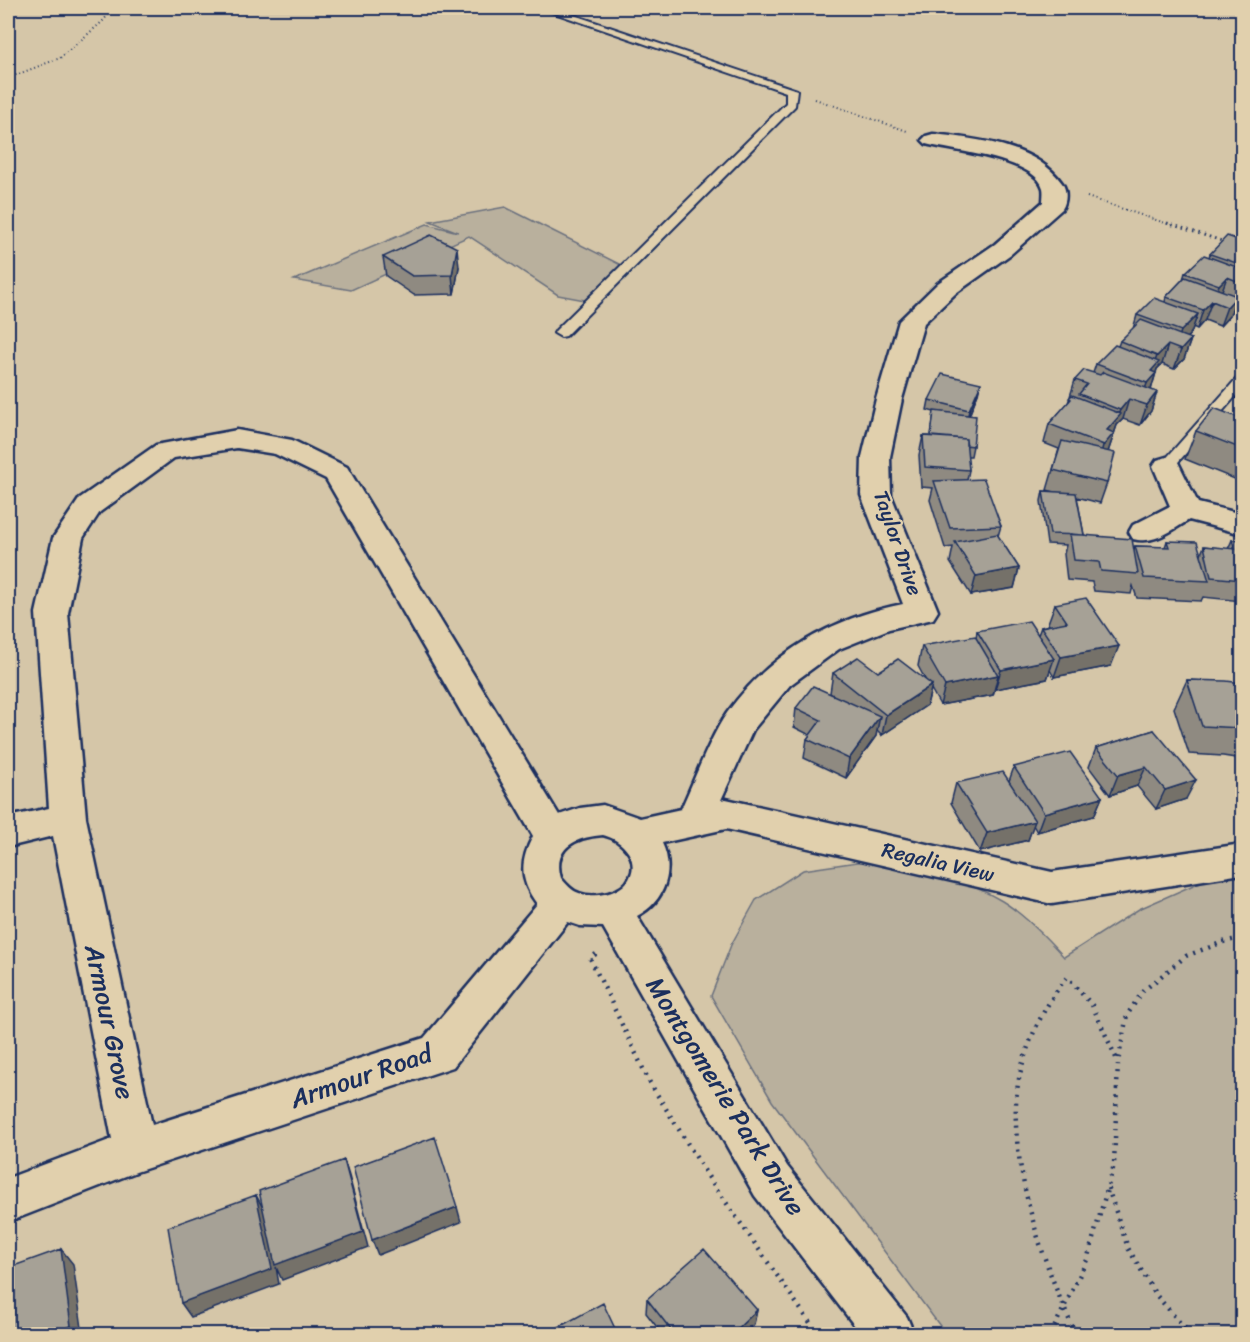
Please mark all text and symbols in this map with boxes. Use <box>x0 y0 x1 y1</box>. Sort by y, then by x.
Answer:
street label: Taylor Drive <box>862 485 934 601</box>
street label: Regalia View <box>878 831 998 893</box>
street label: Armour Grove <box>71 939 149 1104</box>
street label: Montgomerie Park Drive <box>633 967 819 1225</box>
street label: Armour Road <box>283 1029 440 1122</box>

